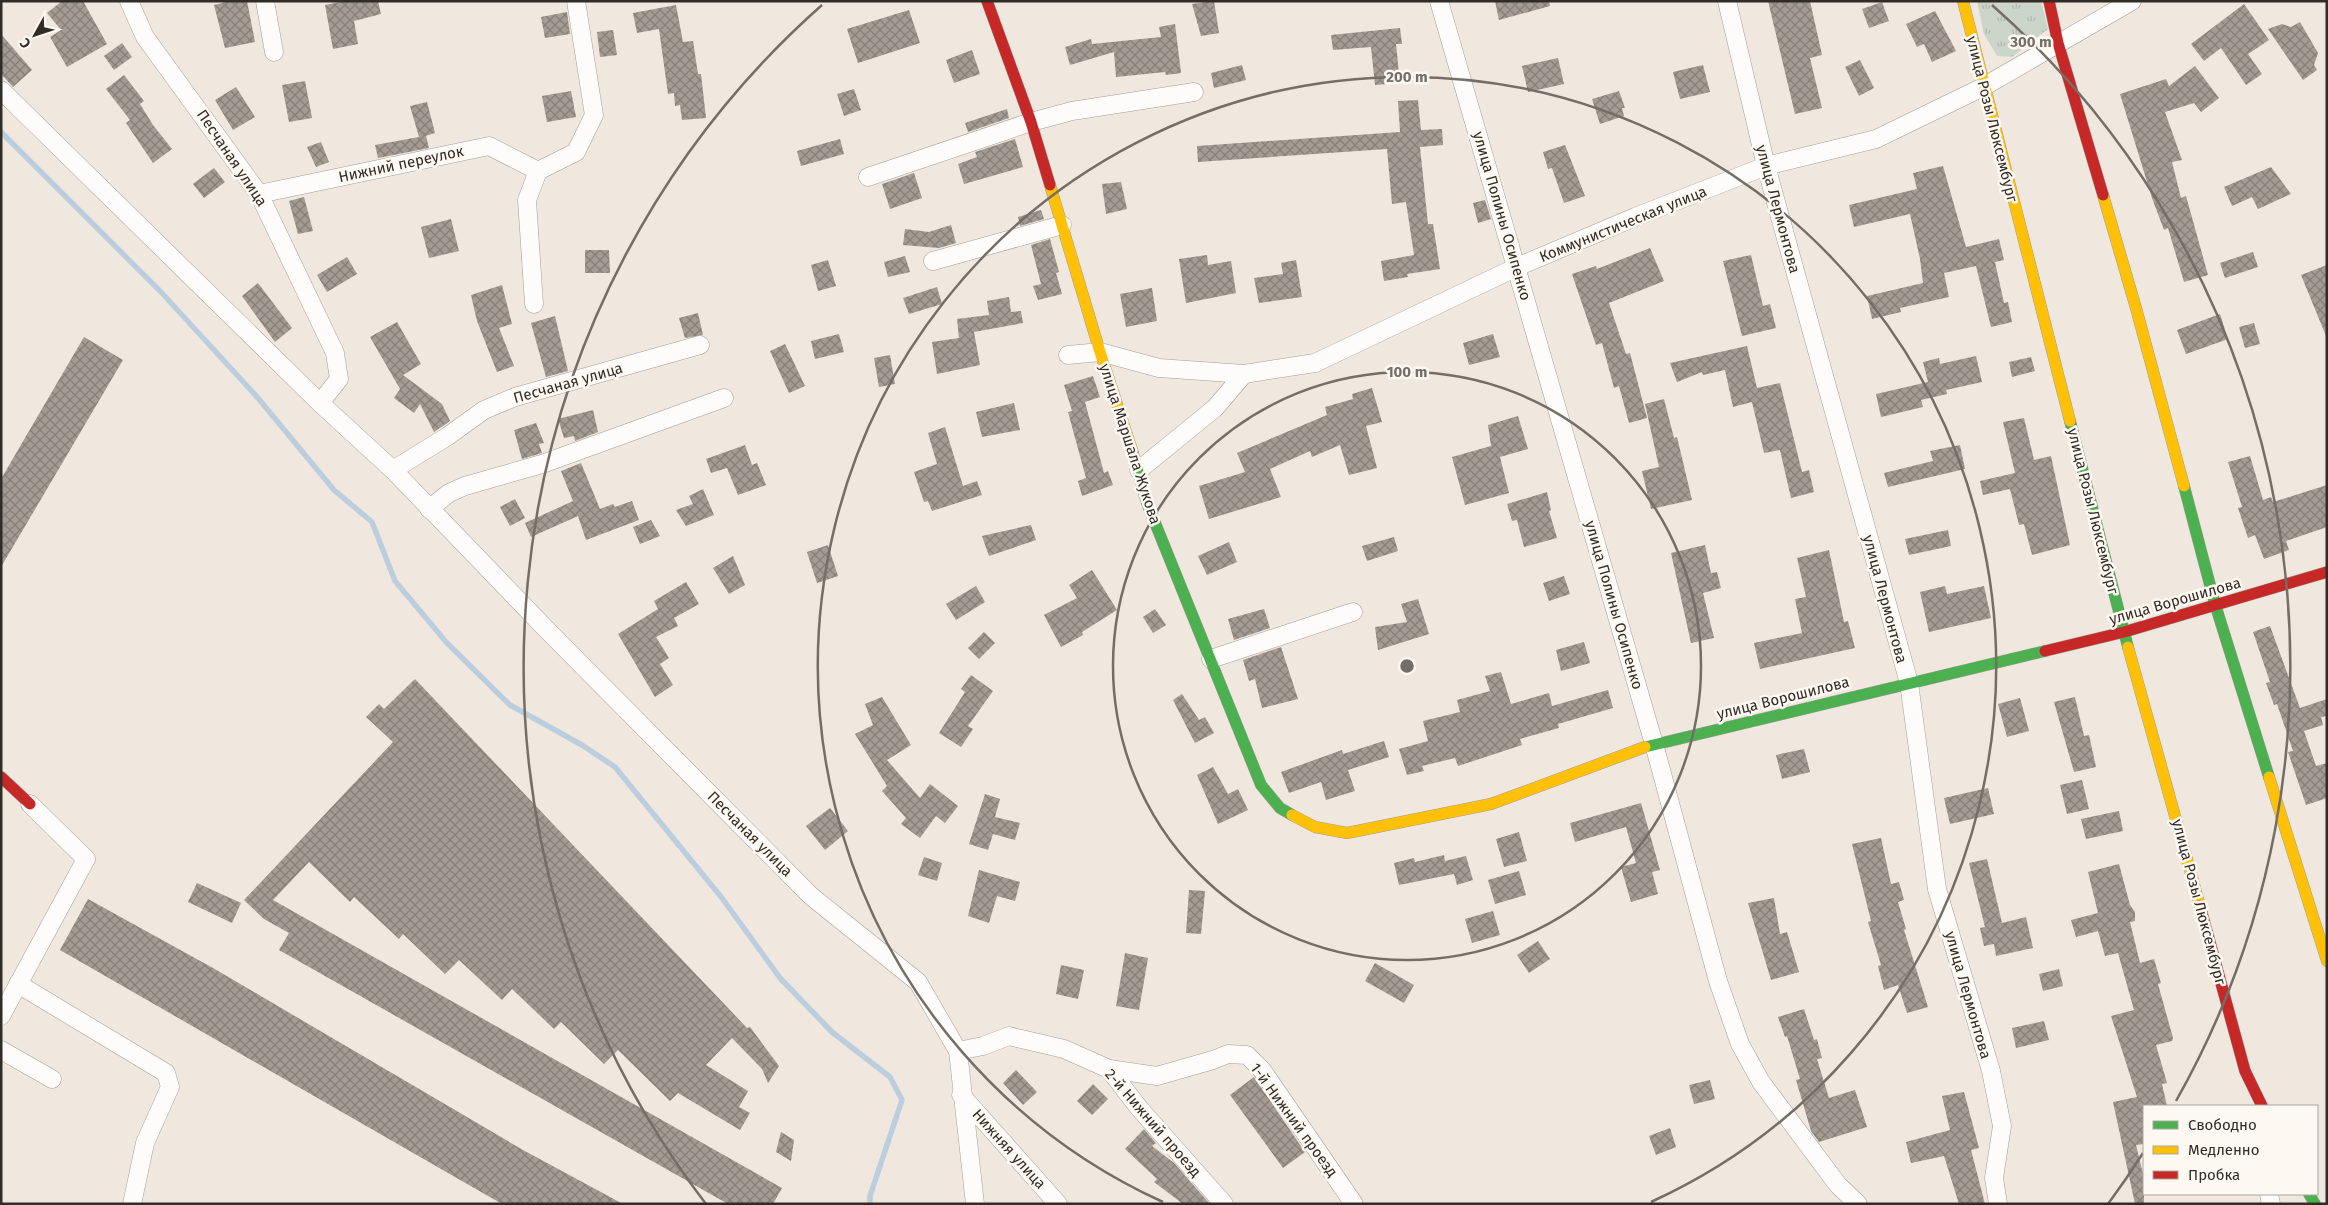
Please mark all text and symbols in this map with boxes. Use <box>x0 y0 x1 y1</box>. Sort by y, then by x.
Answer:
north arrow <box>10 10 60 60</box>
text: 300 m <box>2009 33 2052 51</box>
text: С <box>16 34 35 52</box>
street label: улица Розы Люксембург <box>1963 34 2022 205</box>
text: 200 m <box>1386 68 1428 86</box>
street label: Песчаная улица <box>193 106 271 210</box>
street label: улица Полины Осипенко <box>1469 129 1535 303</box>
street label: Нижний переулок <box>337 142 465 186</box>
street label: улица Лермонтова <box>1752 143 1804 275</box>
street label: Коммунистическая улица <box>1537 182 1709 266</box>
street label: Песчаная улица <box>511 359 625 407</box>
street label: улица Маршала Жукова <box>1096 361 1164 527</box>
text: 100 m <box>1387 363 1427 381</box>
street label: улица Розы Люксембург <box>2064 426 2123 597</box>
street label: улица Полины Осипенко <box>1581 518 1647 692</box>
street label: улица Лермонтова <box>1859 533 1911 665</box>
street label: улица Ворошилова <box>2107 574 2243 628</box>
centre of rings <box>1398 657 1416 675</box>
street label: улица Ворошилова <box>1715 673 1851 723</box>
street label: Песчаная улица <box>704 788 796 880</box>
street label: улица Розы Люксембург <box>2168 817 2230 987</box>
street label: улица Лермонтова <box>1941 929 1995 1061</box>
street label: 1-й Нижний проезд <box>1247 1060 1341 1180</box>
street label: 2-й Нижний проезд <box>1101 1065 1205 1181</box>
street label: Нижняя улица <box>968 1105 1050 1193</box>
legend <box>2143 1105 2318 1195</box>
text: Свободно <box>2188 1116 2257 1134</box>
text: Медленно <box>2188 1141 2260 1159</box>
text: Пробка <box>2188 1166 2240 1184</box>

